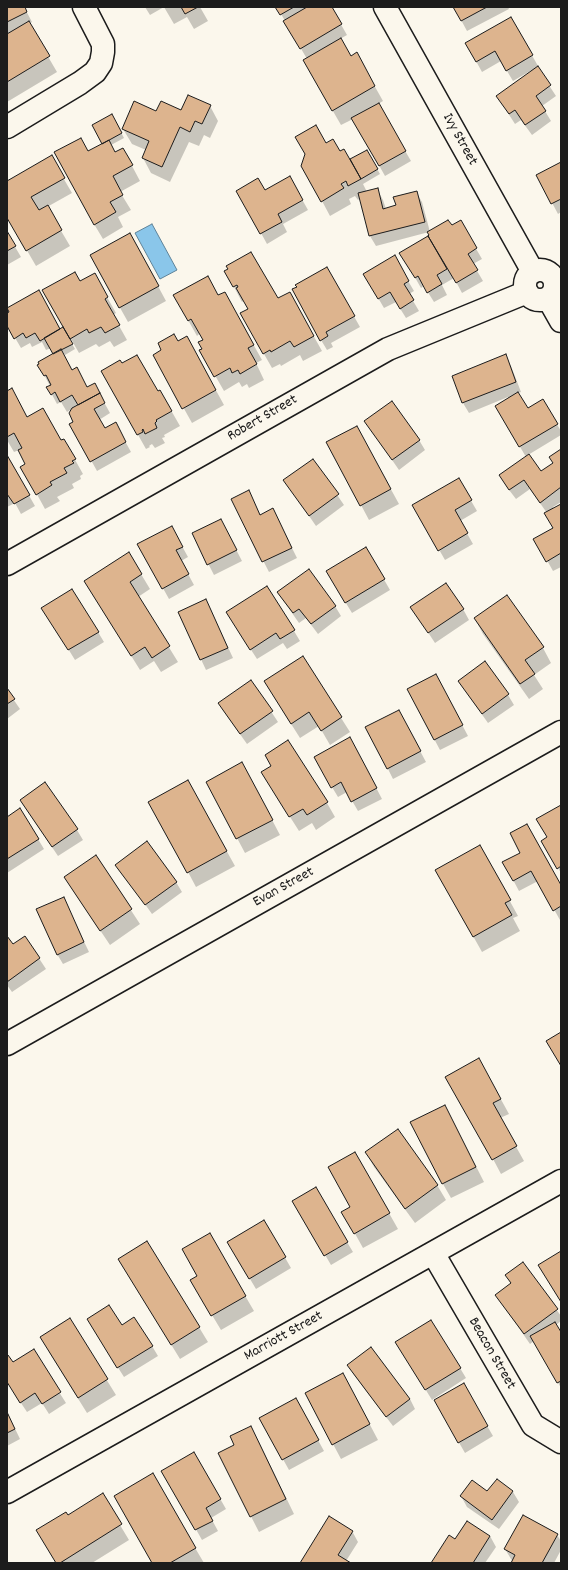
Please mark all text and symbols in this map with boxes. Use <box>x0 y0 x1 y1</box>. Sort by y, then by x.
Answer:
street label: Ivy Street <box>437 111 481 169</box>
street label: Robert Street <box>225 392 301 446</box>
street label: Evan Street <box>250 864 318 912</box>
street label: Marriott Street <box>241 1308 327 1366</box>
street label: Beacon Street <box>463 1315 519 1393</box>

